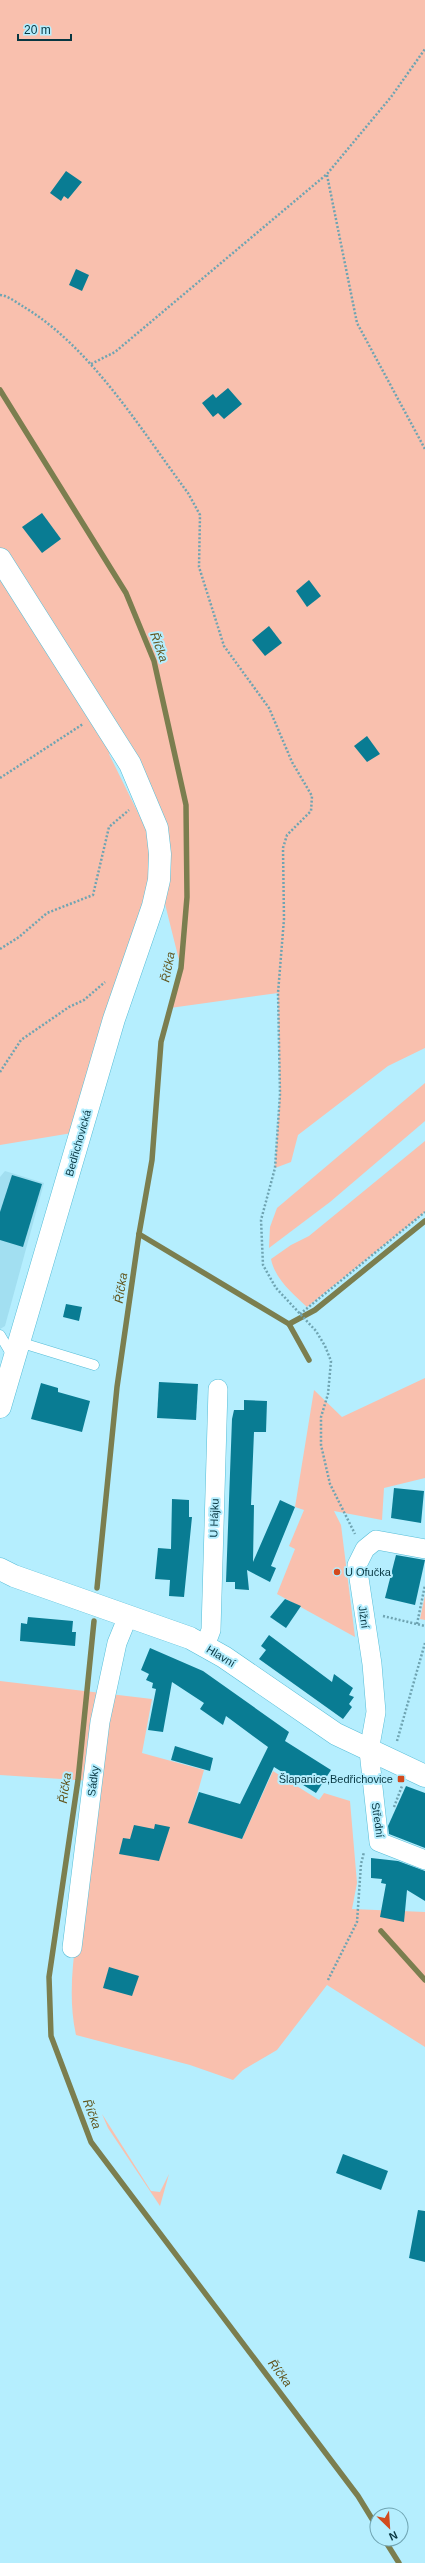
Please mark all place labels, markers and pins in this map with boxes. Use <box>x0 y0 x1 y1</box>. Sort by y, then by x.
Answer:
place label: U Ofučka <box>345 1566 392 1578</box>
marker: U Ofučka <box>332 1567 342 1577</box>
place label: Šlapanice,Bedřichovice <box>279 1773 393 1785</box>
marker: Šlapanice,Bedřichovice <box>396 1774 406 1784</box>

